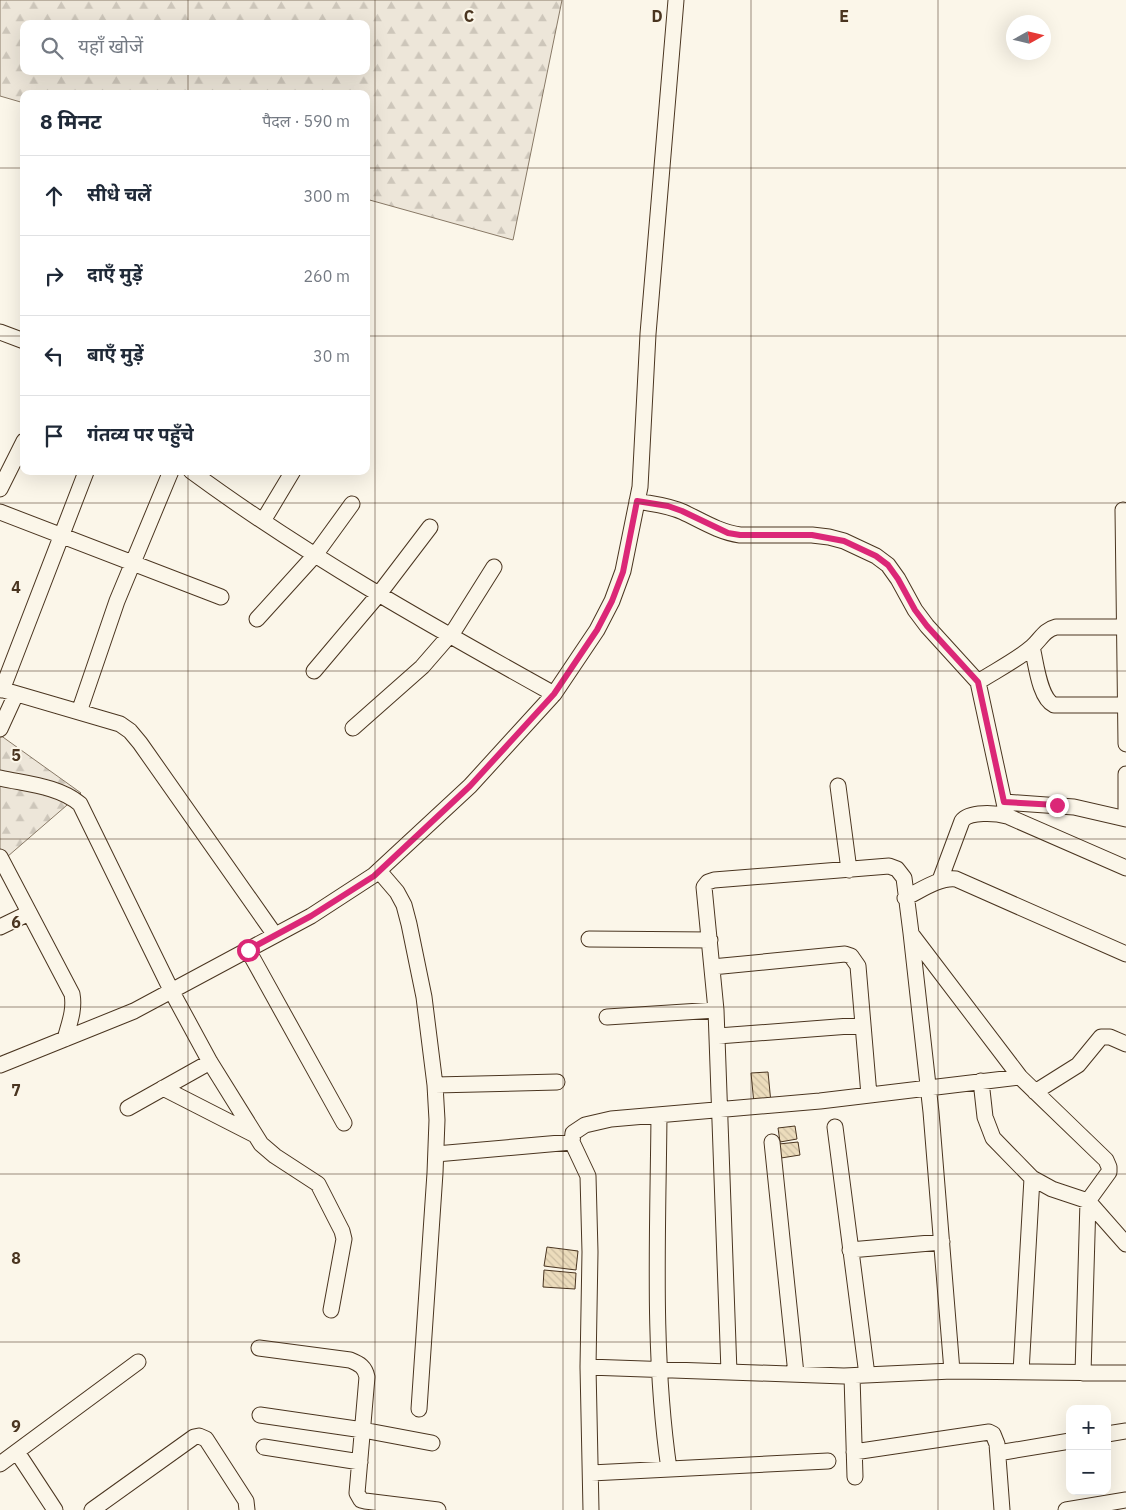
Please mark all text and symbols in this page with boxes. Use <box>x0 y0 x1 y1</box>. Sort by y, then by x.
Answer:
text: C <box>464 6 474 26</box>
text: D <box>651 6 663 26</box>
text: E <box>839 6 849 26</box>
north arrow <box>1006 15 1051 60</box>
search box <box>20 20 370 75</box>
icon: search <box>38 34 66 62</box>
text: यहाँ खोजें <box>78 34 143 58</box>
text: 8 मिनट <box>40 107 102 135</box>
text: पैदल · 590 m <box>262 111 350 131</box>
icon: ahead <box>40 182 68 210</box>
text: सीधे चलें <box>87 182 151 206</box>
text: 300 m <box>303 186 350 206</box>
icon: right <box>40 262 68 290</box>
text: दाएँ मुड़ें <box>87 262 143 286</box>
text: 260 m <box>303 266 350 286</box>
icon: left <box>40 342 68 370</box>
text: बाएँ मुड़ें <box>87 342 144 366</box>
text: 30 m <box>313 346 350 366</box>
icon: arrive <box>40 422 68 450</box>
text: गंतव्य पर पहुँचे <box>87 422 194 446</box>
text: 4 <box>11 577 21 597</box>
text: 5 <box>11 745 21 765</box>
route end <box>1046 794 1069 817</box>
text: 6 <box>11 912 21 932</box>
route start <box>237 939 260 962</box>
text: 7 <box>11 1080 21 1100</box>
text: 8 <box>11 1248 21 1268</box>
map controls <box>1066 1405 1111 1495</box>
button: + <box>1066 1405 1111 1450</box>
text: 9 <box>11 1416 21 1436</box>
button: − <box>1066 1450 1111 1495</box>

